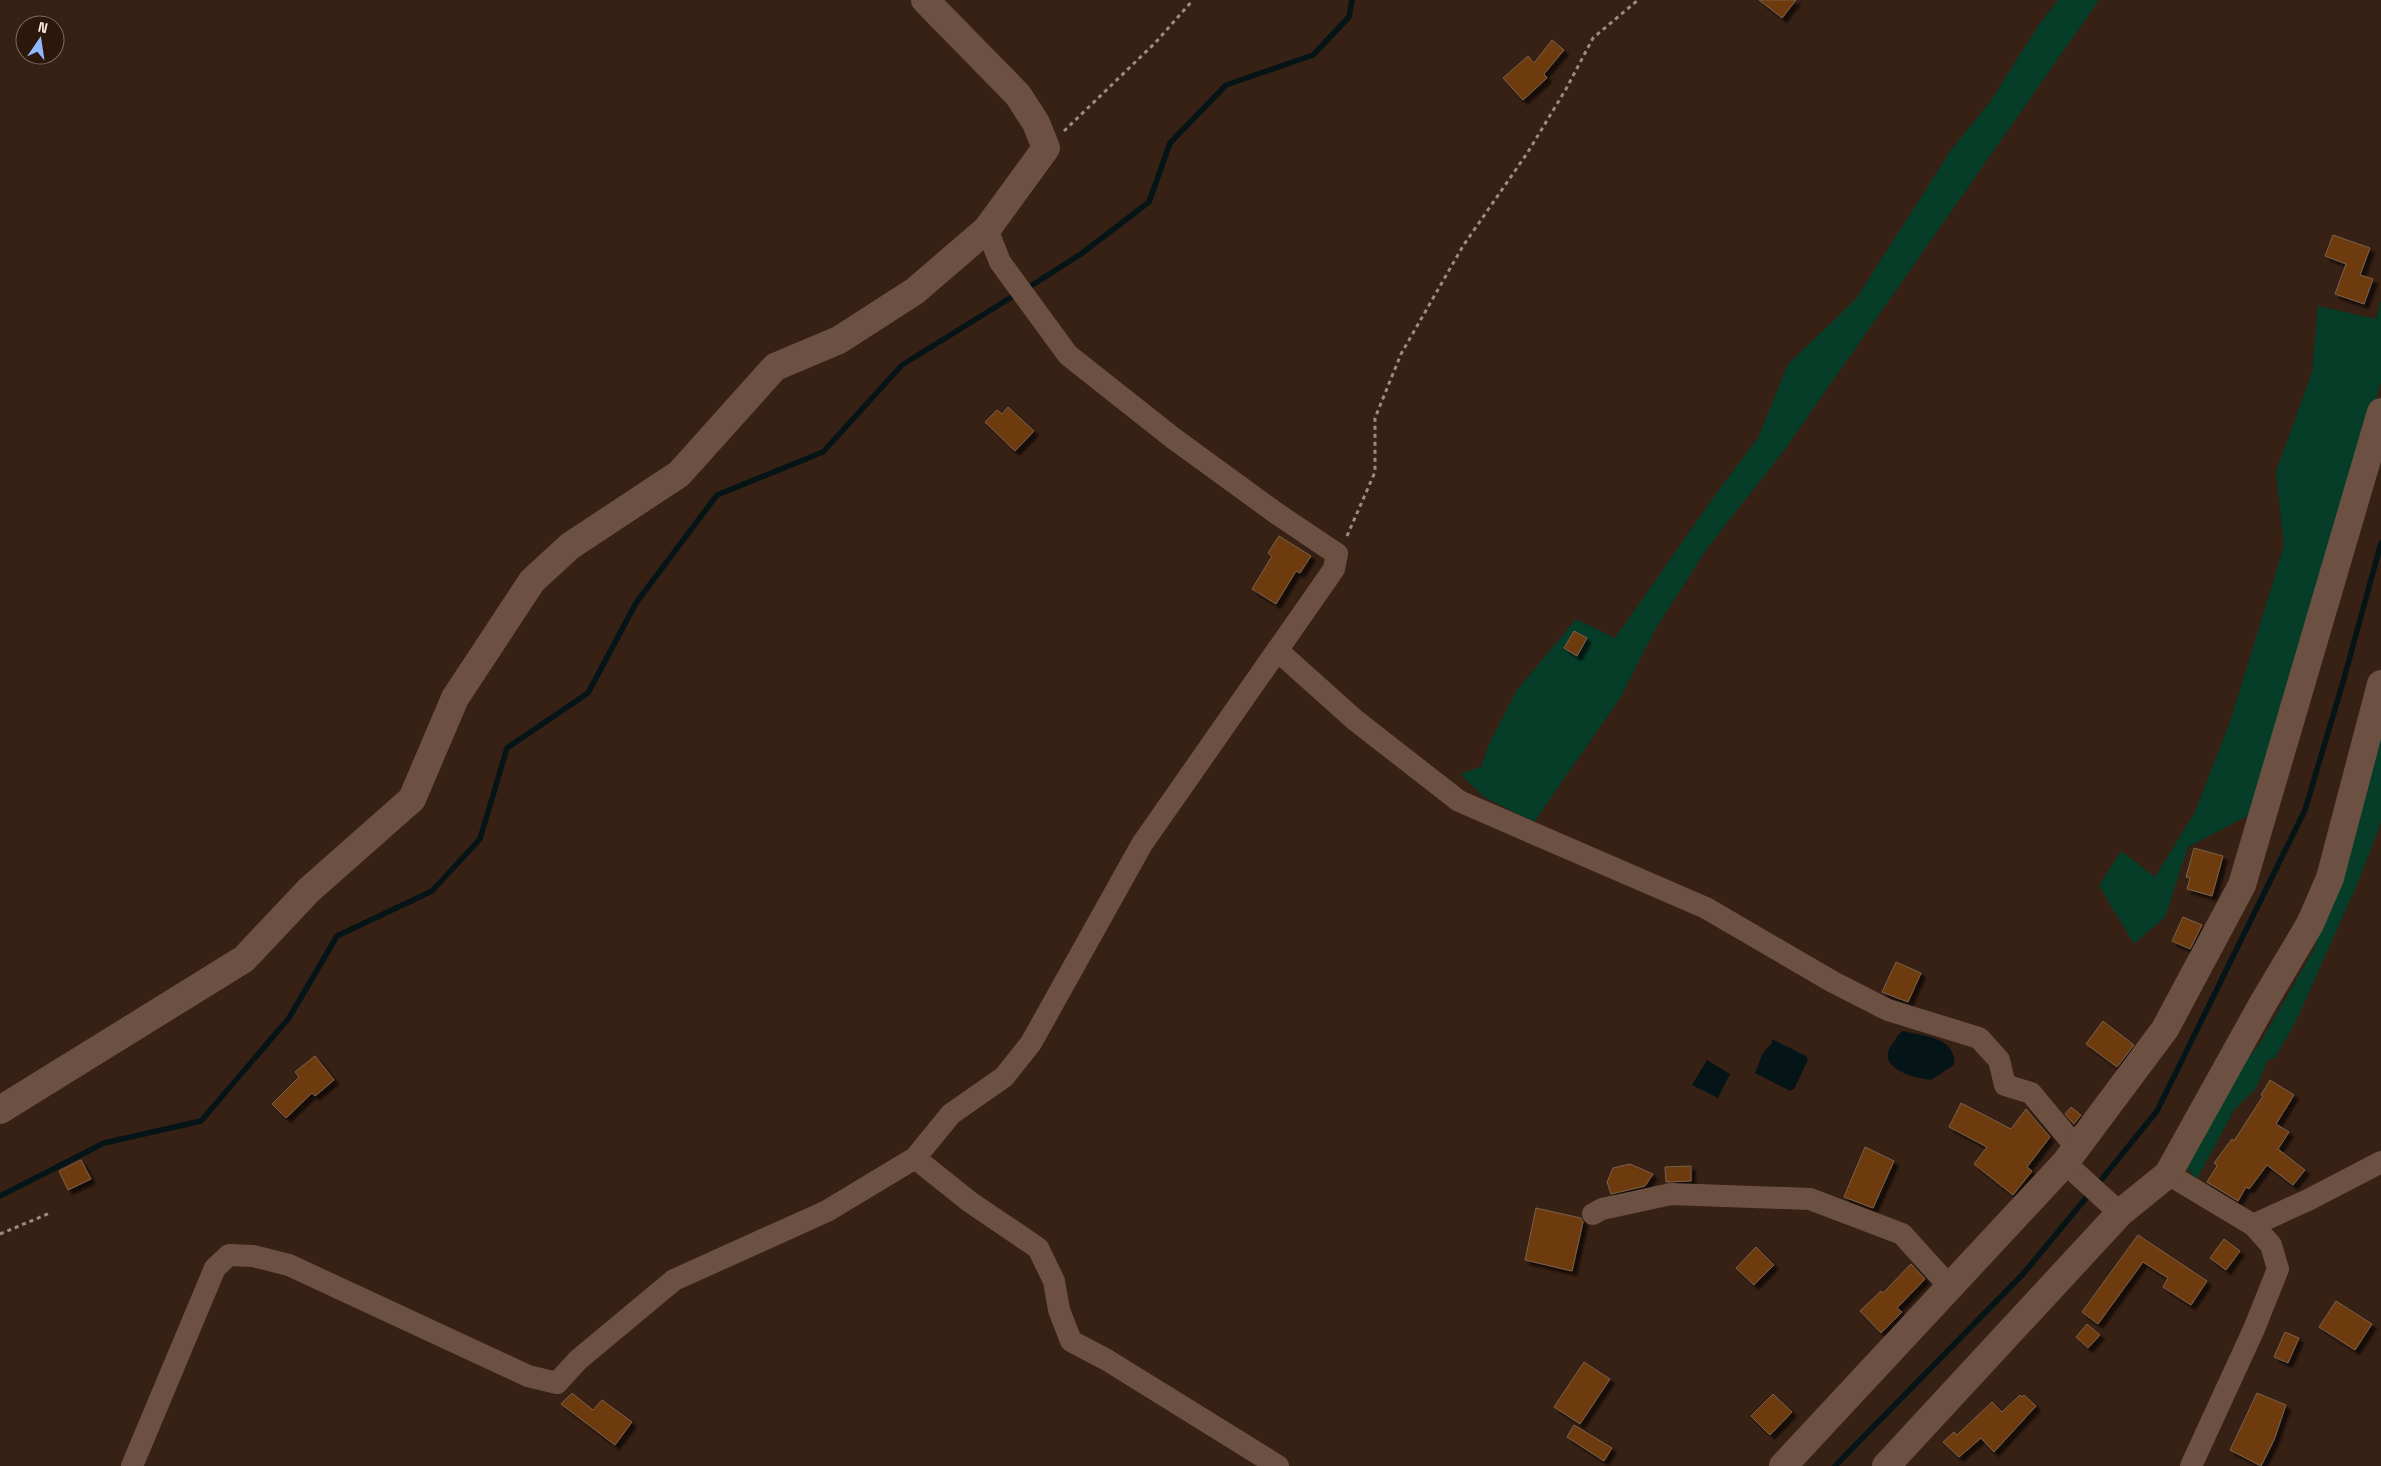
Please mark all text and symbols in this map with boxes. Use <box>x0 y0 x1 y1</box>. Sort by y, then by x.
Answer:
north arrow <box>15 15 65 65</box>
text: N <box>36 18 50 37</box>

